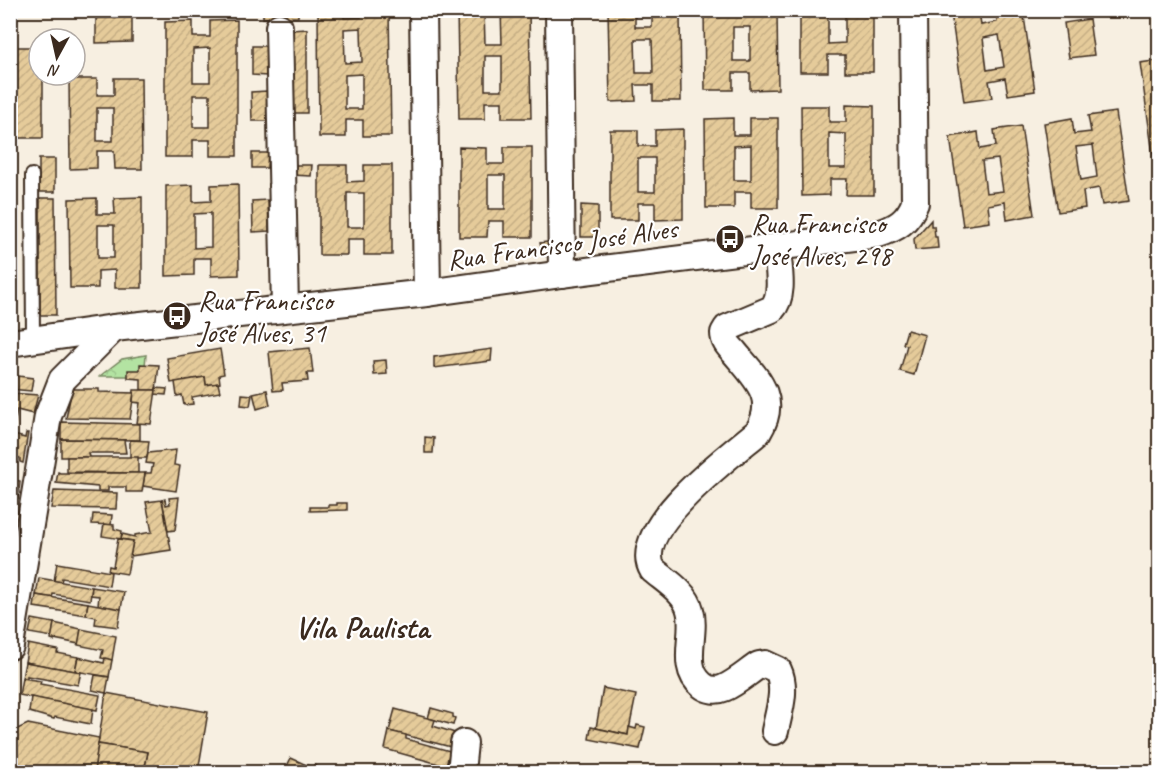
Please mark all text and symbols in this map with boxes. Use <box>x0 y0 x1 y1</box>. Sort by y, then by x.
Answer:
north arrow <box>27 27 87 87</box>
text: N <box>46 60 61 81</box>
place label: Rua Francisco José Alves, 298 <box>749 206 894 273</box>
street label: Rua Francisco José Alves <box>445 210 682 277</box>
bus stop icon: Rua Francisco José Alves, 298 <box>714 223 746 255</box>
place label: Rua Francisco José Alves, 31 <box>196 283 336 350</box>
bus stop icon: Rua Francisco José Alves, 31 <box>161 300 193 332</box>
district label: Vila Paulista <box>295 607 432 648</box>

